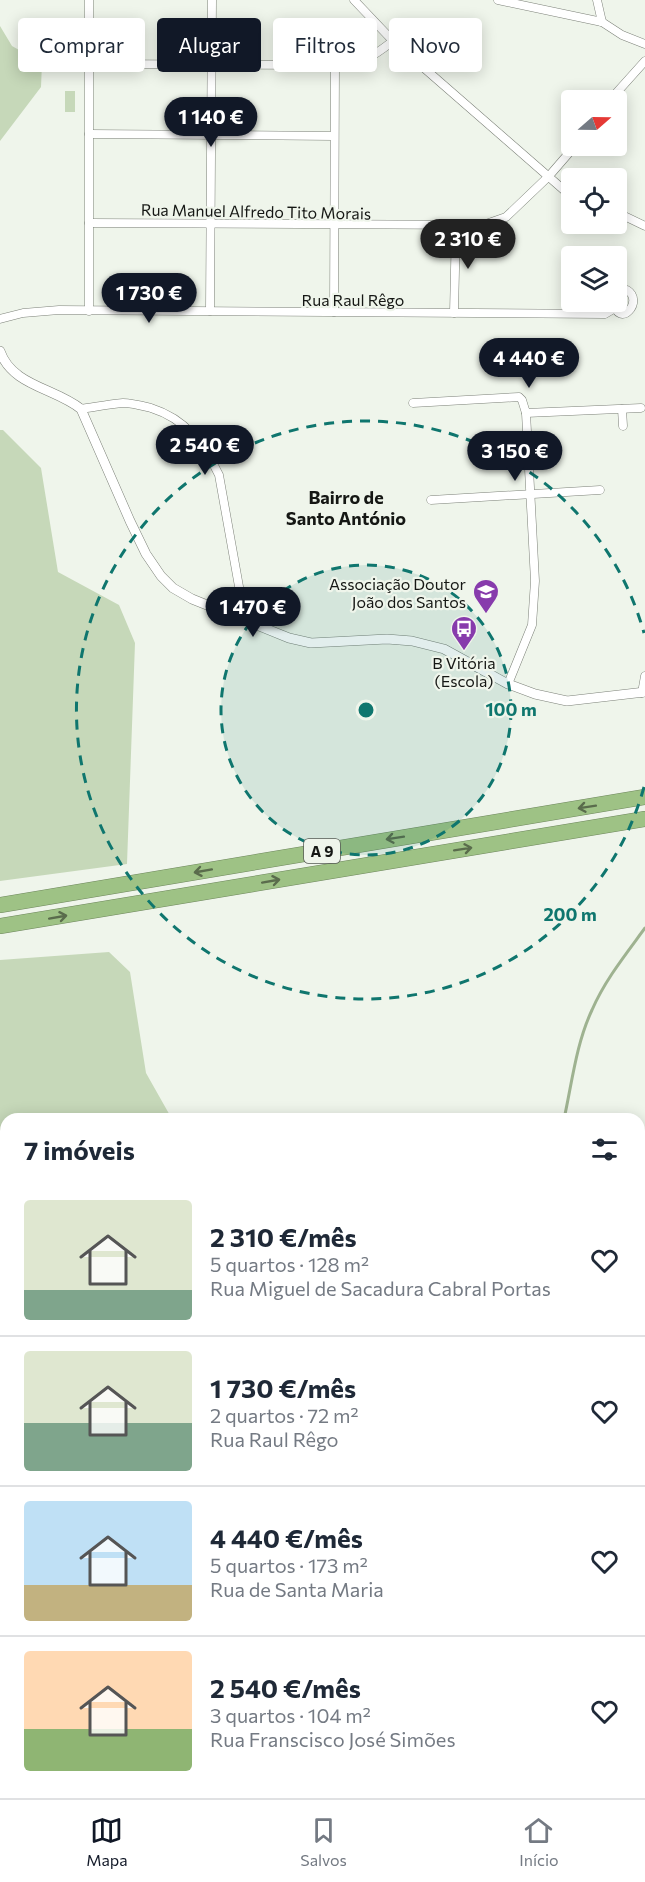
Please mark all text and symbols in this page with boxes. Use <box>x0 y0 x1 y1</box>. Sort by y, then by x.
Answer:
chip: Comprar <box>18 18 145 72</box>
chip: Alugar <box>157 18 261 72</box>
chip: Filtros <box>273 18 377 72</box>
chip: Novo <box>389 18 482 72</box>
north arrow <box>561 90 627 156</box>
map controls <box>561 90 627 312</box>
pin: 1 140 € <box>156 97 266 148</box>
text: 1 140 € <box>178 104 244 128</box>
button: locate <box>561 168 627 234</box>
street label: Rua Manuel Alfredo Tito Morais <box>141 199 371 223</box>
pin: 2 310 € <box>413 219 523 270</box>
text: 2 310 € <box>434 226 502 250</box>
button: layers <box>561 246 627 312</box>
pin: 1 730 € <box>94 273 204 324</box>
text: 1 730 € <box>116 280 182 304</box>
street label: Rua Raul Rêgo <box>302 290 404 309</box>
pin: 4 440 € <box>474 338 584 389</box>
text: 4 440 € <box>493 345 565 369</box>
pin: 2 540 € <box>150 425 260 476</box>
pin: 3 150 € <box>460 431 570 482</box>
text: 2 540 € <box>170 432 240 456</box>
text: 3 150 € <box>481 438 549 462</box>
district label: Bairro de Santo António <box>286 486 406 529</box>
place label: Associação Doutor João dos Santos <box>329 574 467 611</box>
school or university icon: Associação Doutor João dos Santos <box>471 577 501 615</box>
pin: 1 470 € <box>198 587 308 638</box>
text: 1 470 € <box>220 594 286 618</box>
bus stop icon: B Vitória (Escola) <box>449 614 479 652</box>
place label: B Vitória (Escola) <box>432 653 496 690</box>
text: 100 m <box>485 698 537 720</box>
centre of rings <box>356 700 376 720</box>
one-way arrow <box>578 801 598 812</box>
one-way arrow <box>386 833 405 844</box>
road number: A 9 <box>304 839 340 863</box>
one-way arrow <box>453 843 472 854</box>
one-way arrow <box>193 866 213 877</box>
one-way arrow <box>260 875 280 886</box>
text: 200 m <box>543 903 597 925</box>
one-way arrow <box>47 911 67 922</box>
icon: filters <box>588 1133 621 1166</box>
text: 7 imóveis <box>24 1134 135 1165</box>
text: 2 310 €/mês <box>210 1221 357 1252</box>
icon: home <box>72 1224 144 1296</box>
icon: heart <box>588 1244 621 1277</box>
text: 5 quartos · 128 m² <box>210 1252 369 1276</box>
text: Rua Miguel de Sacadura Cabral Portas <box>210 1276 551 1300</box>
text: 1 730 €/mês <box>210 1372 356 1403</box>
icon: home <box>72 1375 144 1447</box>
icon: heart <box>588 1395 621 1428</box>
text: 2 quartos · 72 m² <box>210 1403 359 1427</box>
text: Rua Raul Rêgo <box>210 1427 339 1451</box>
text: 4 440 €/mês <box>210 1522 363 1553</box>
icon: home <box>72 1525 144 1597</box>
icon: heart <box>588 1545 621 1578</box>
text: 5 quartos · 173 m² <box>210 1553 368 1577</box>
text: Rua de Santa Maria <box>210 1577 384 1601</box>
text: 2 540 €/mês <box>210 1672 361 1703</box>
icon: home <box>72 1675 144 1747</box>
icon: heart <box>588 1695 621 1728</box>
text: 3 quartos · 104 m² <box>210 1703 371 1727</box>
text: Rua Franscisco José Simões <box>210 1727 456 1751</box>
tab: Mapa <box>86 1814 128 1869</box>
tab: Salvos <box>300 1814 347 1869</box>
tab: Início <box>519 1814 559 1869</box>

